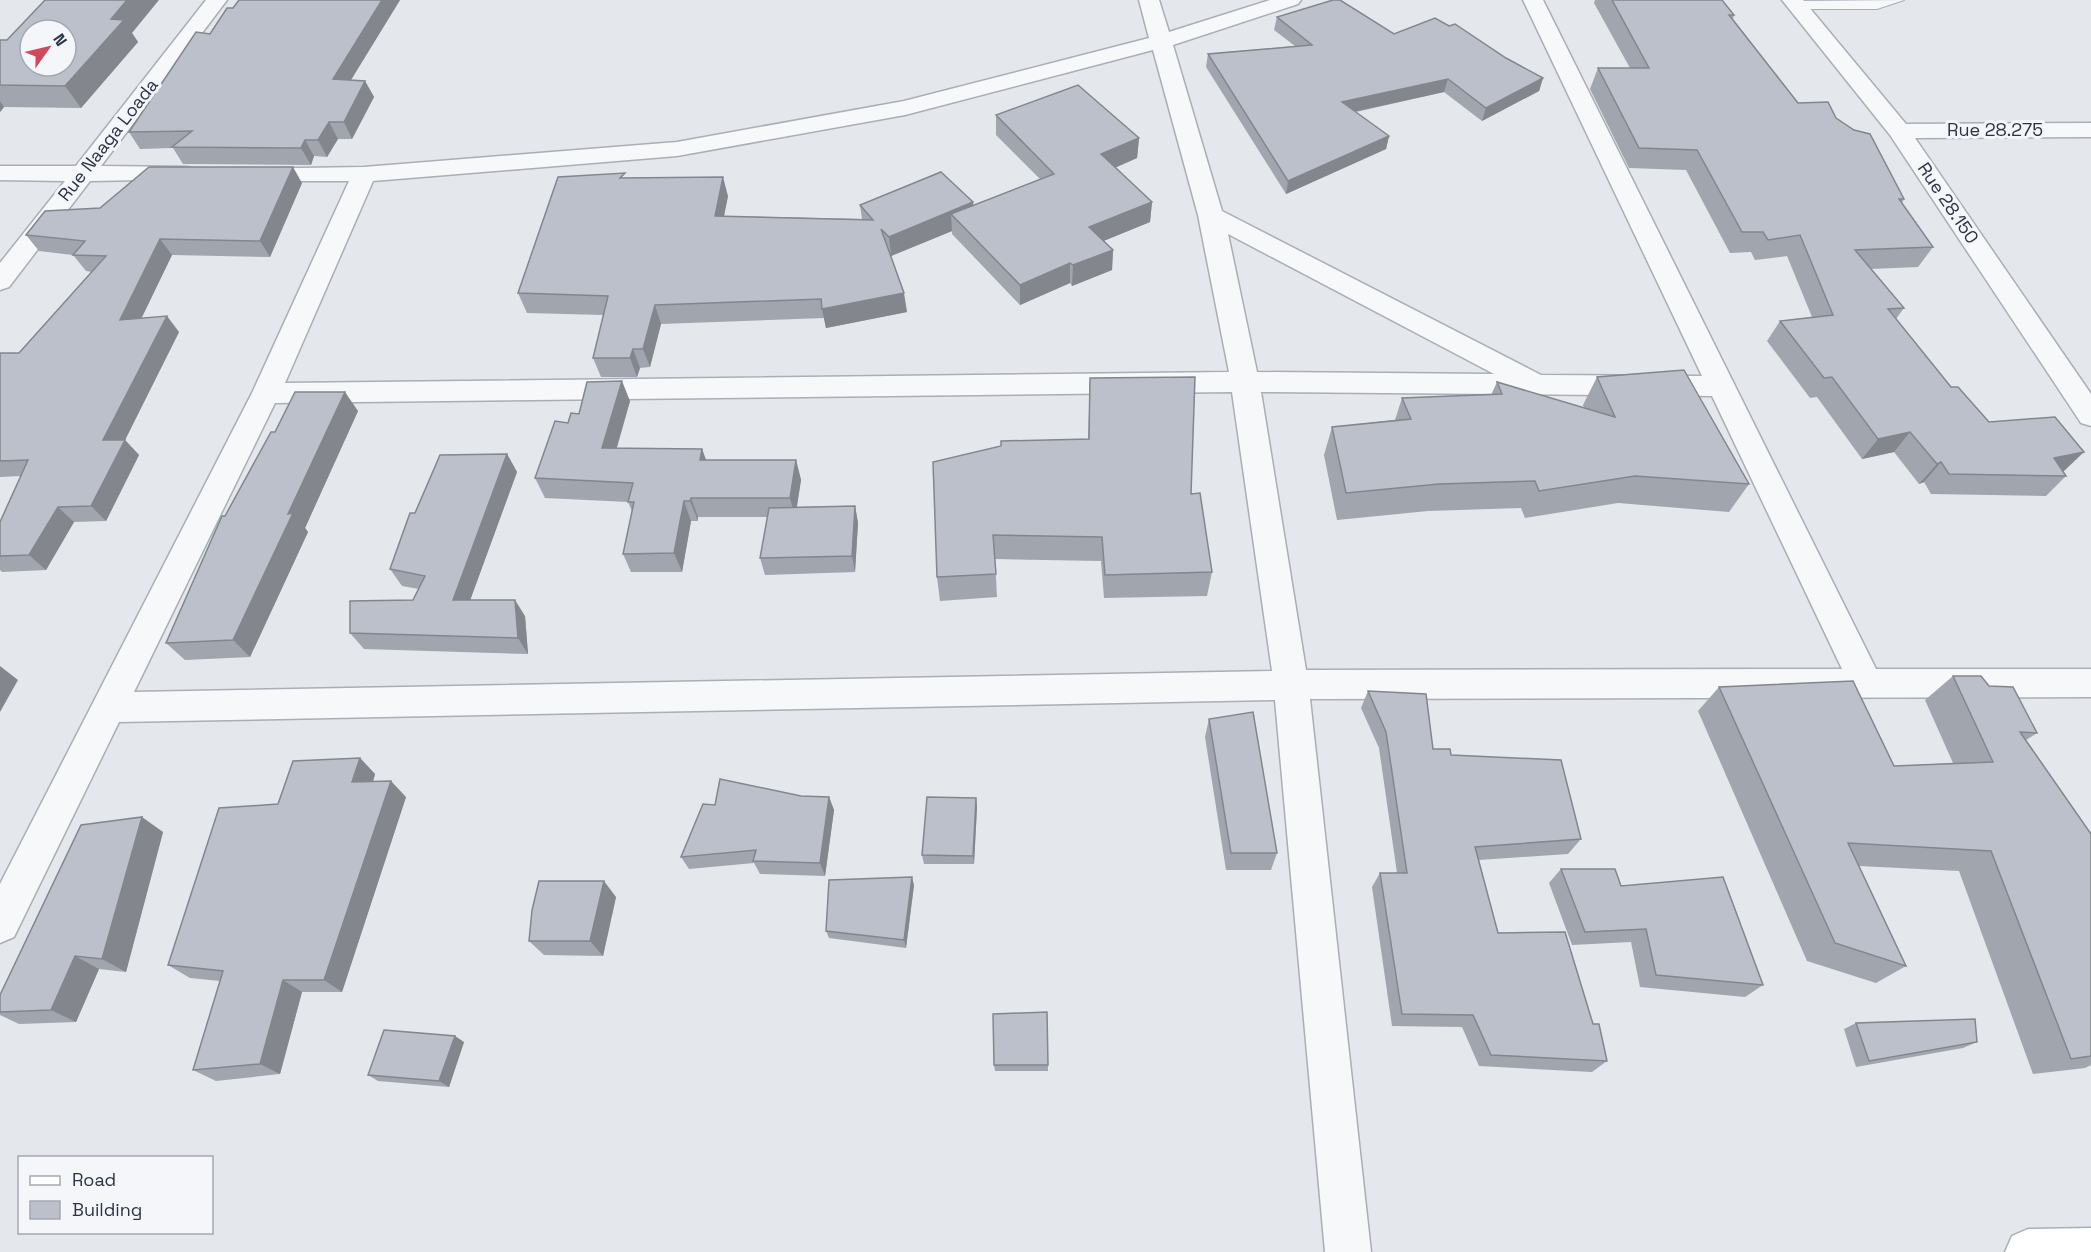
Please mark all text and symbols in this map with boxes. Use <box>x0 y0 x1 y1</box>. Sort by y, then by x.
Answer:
north arrow <box>18 18 78 78</box>
text: N <box>48 30 72 50</box>
street label: Rue Naaga Loada <box>53 74 163 206</box>
street label: Rue 28.275 <box>1947 118 2043 141</box>
street label: Rue 28.150 <box>1913 158 1984 248</box>
legend <box>18 1156 213 1234</box>
text: Road <box>72 1168 116 1191</box>
text: Building <box>72 1198 142 1221</box>

